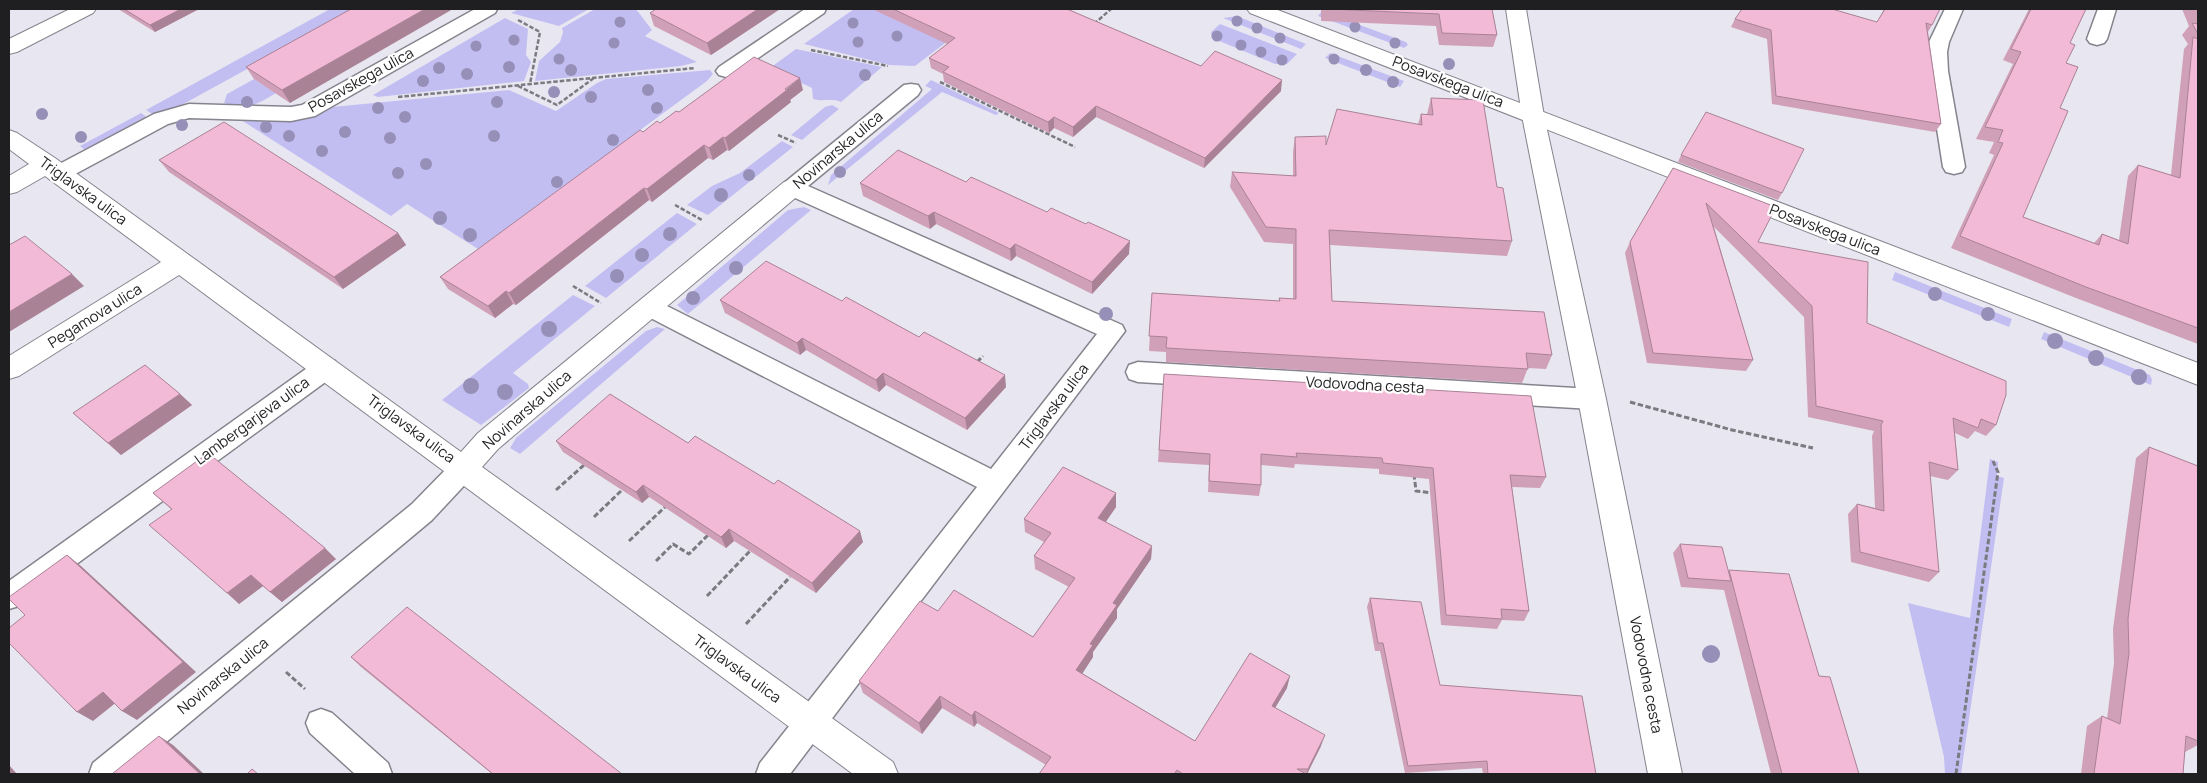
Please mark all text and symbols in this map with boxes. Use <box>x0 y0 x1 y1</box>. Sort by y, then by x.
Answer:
street label: Posavskega ulica <box>304 42 417 117</box>
street label: Posavskega ulica <box>1389 51 1507 112</box>
street label: Novinarska ulica <box>788 106 887 193</box>
street label: Triglavska ulica <box>35 152 132 230</box>
street label: Posavskega ulica <box>1766 199 1884 260</box>
street label: Pegamova ulica <box>44 278 146 353</box>
street label: Triglavska ulica <box>1014 359 1093 455</box>
street label: Novinarska ulica <box>478 365 576 454</box>
street label: Vodovodna cesta <box>1305 371 1425 398</box>
street label: Lambergarjeva ulica <box>190 372 313 469</box>
street label: Triglavska ulica <box>363 390 460 468</box>
street label: Vodovodna cesta <box>1625 615 1668 735</box>
street label: Triglavska ulica <box>689 630 786 708</box>
street label: Novinarska ulica <box>173 632 273 719</box>

